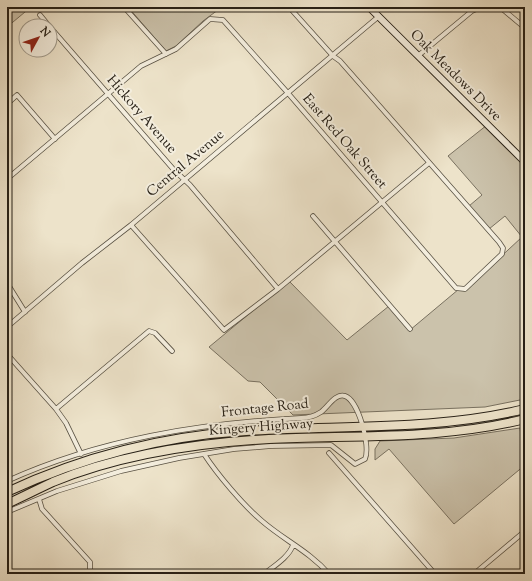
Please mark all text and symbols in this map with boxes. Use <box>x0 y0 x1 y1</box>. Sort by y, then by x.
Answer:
north arrow <box>18 18 58 58</box>
text: N <box>35 23 54 41</box>
street label: Oak Meadows Drive <box>405 26 505 126</box>
street label: Hickory Avenue <box>101 71 181 159</box>
street label: East Red Oak Street <box>297 90 391 194</box>
street label: Central Avenue <box>143 126 229 202</box>
street label: Frontage Road <box>221 394 310 424</box>
street label: Kingery Highway <box>208 414 314 442</box>

